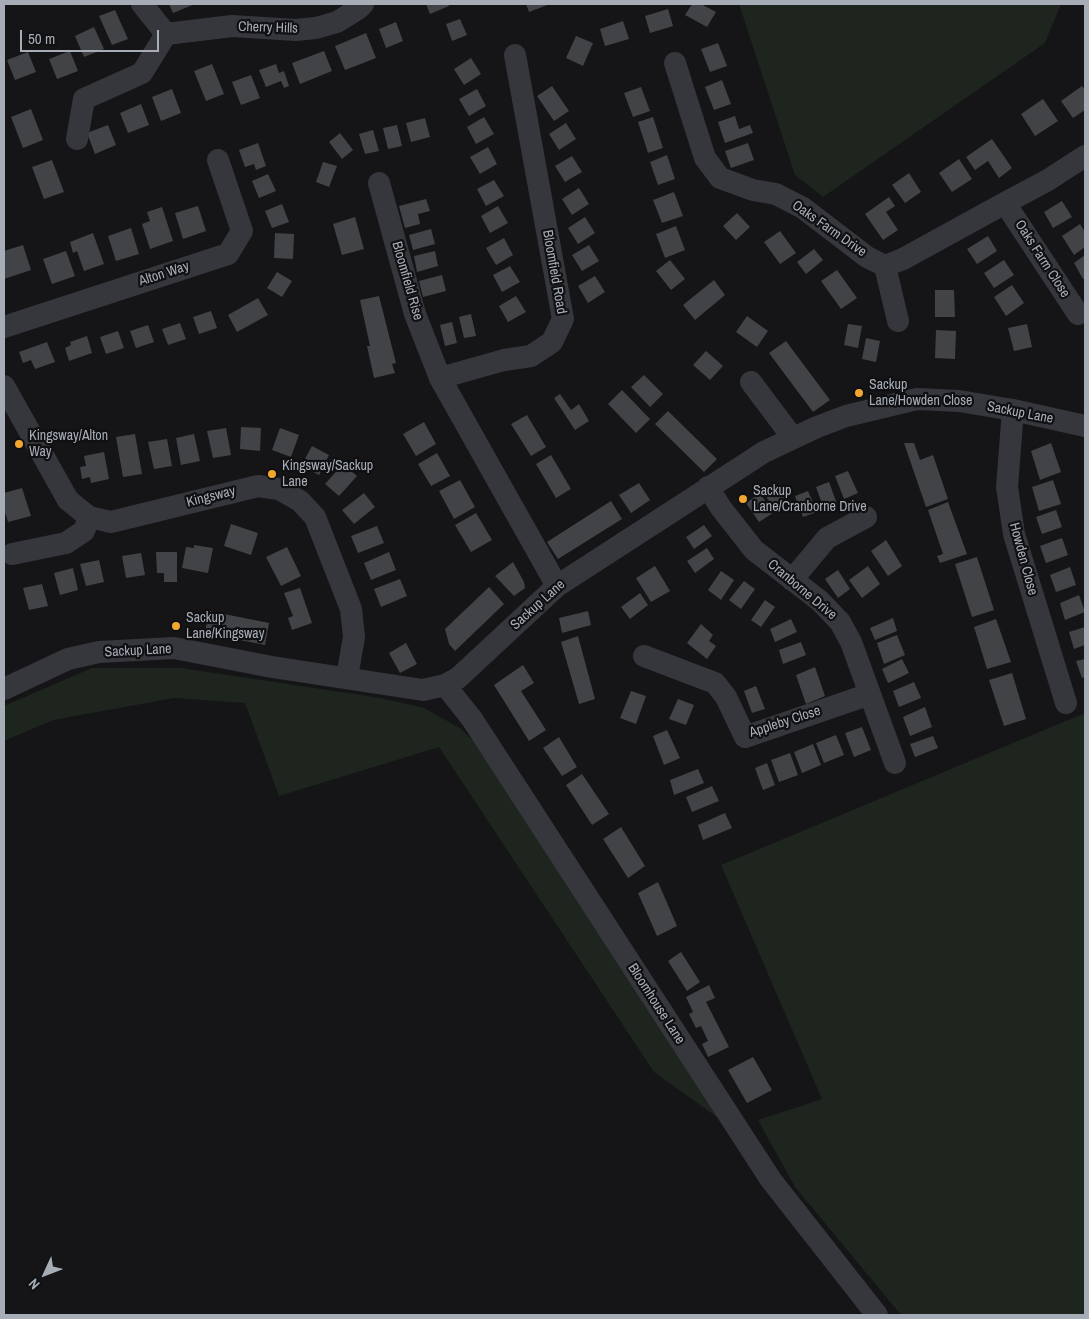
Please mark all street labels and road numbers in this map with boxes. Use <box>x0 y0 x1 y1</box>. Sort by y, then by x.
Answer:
street label: Cherry Hills <box>238 19 298 37</box>
street label: Oaks Farm Drive <box>789 197 869 261</box>
street label: Oaks Farm Close <box>1011 217 1073 301</box>
street label: Bloomfield Road <box>538 229 570 315</box>
street label: Bloomfield Rise <box>388 240 426 322</box>
street label: Alton Way <box>137 258 191 290</box>
street label: Sackup Lane <box>986 398 1054 428</box>
street label: Kingsway <box>185 483 237 511</box>
street label: Howden Close <box>1005 521 1041 597</box>
street label: Cranborne Drive <box>764 556 840 624</box>
street label: Sackup Lane <box>507 576 569 634</box>
street label: Sackup Lane <box>104 641 172 661</box>
street label: Appleby Close <box>747 703 823 741</box>
street label: Bloomhouse Lane <box>624 961 688 1047</box>

